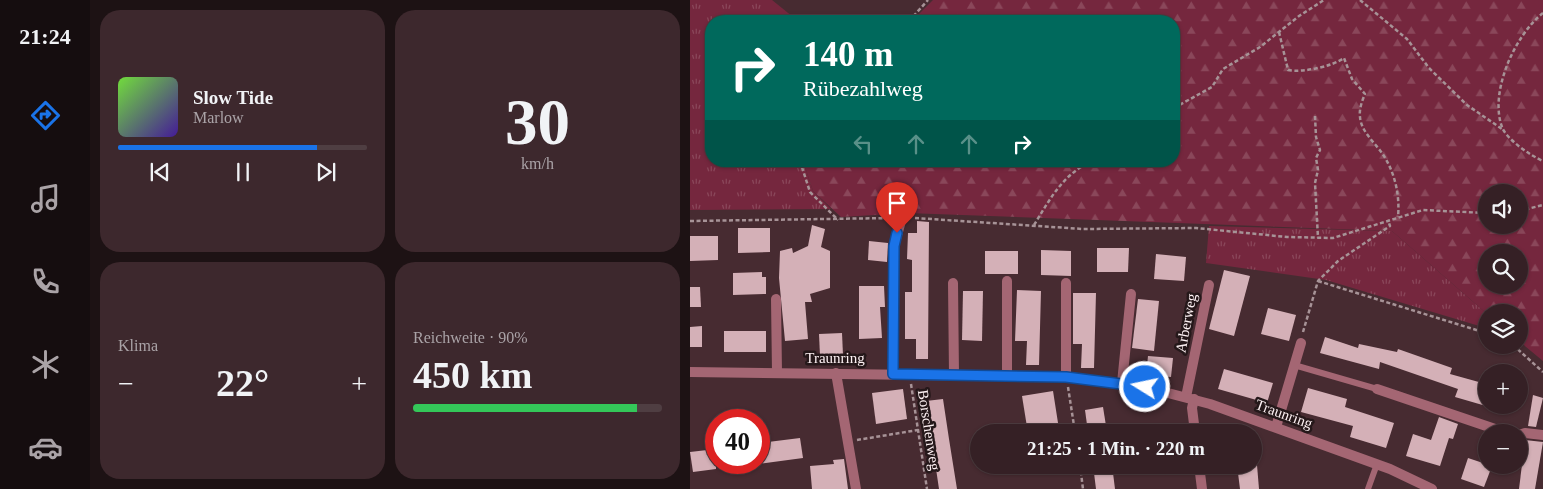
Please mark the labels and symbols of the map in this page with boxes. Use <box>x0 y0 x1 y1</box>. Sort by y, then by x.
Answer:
pin <box>876 182 918 233</box>
street label: Arberweg <box>1172 292 1200 354</box>
street label: Traunring <box>805 350 865 366</box>
position arrow <box>1118 360 1170 412</box>
street label: Borschenweg <box>915 388 943 472</box>
street label: Traunring <box>1253 396 1315 432</box>
speed limit sign: 40 <box>705 409 770 474</box>

